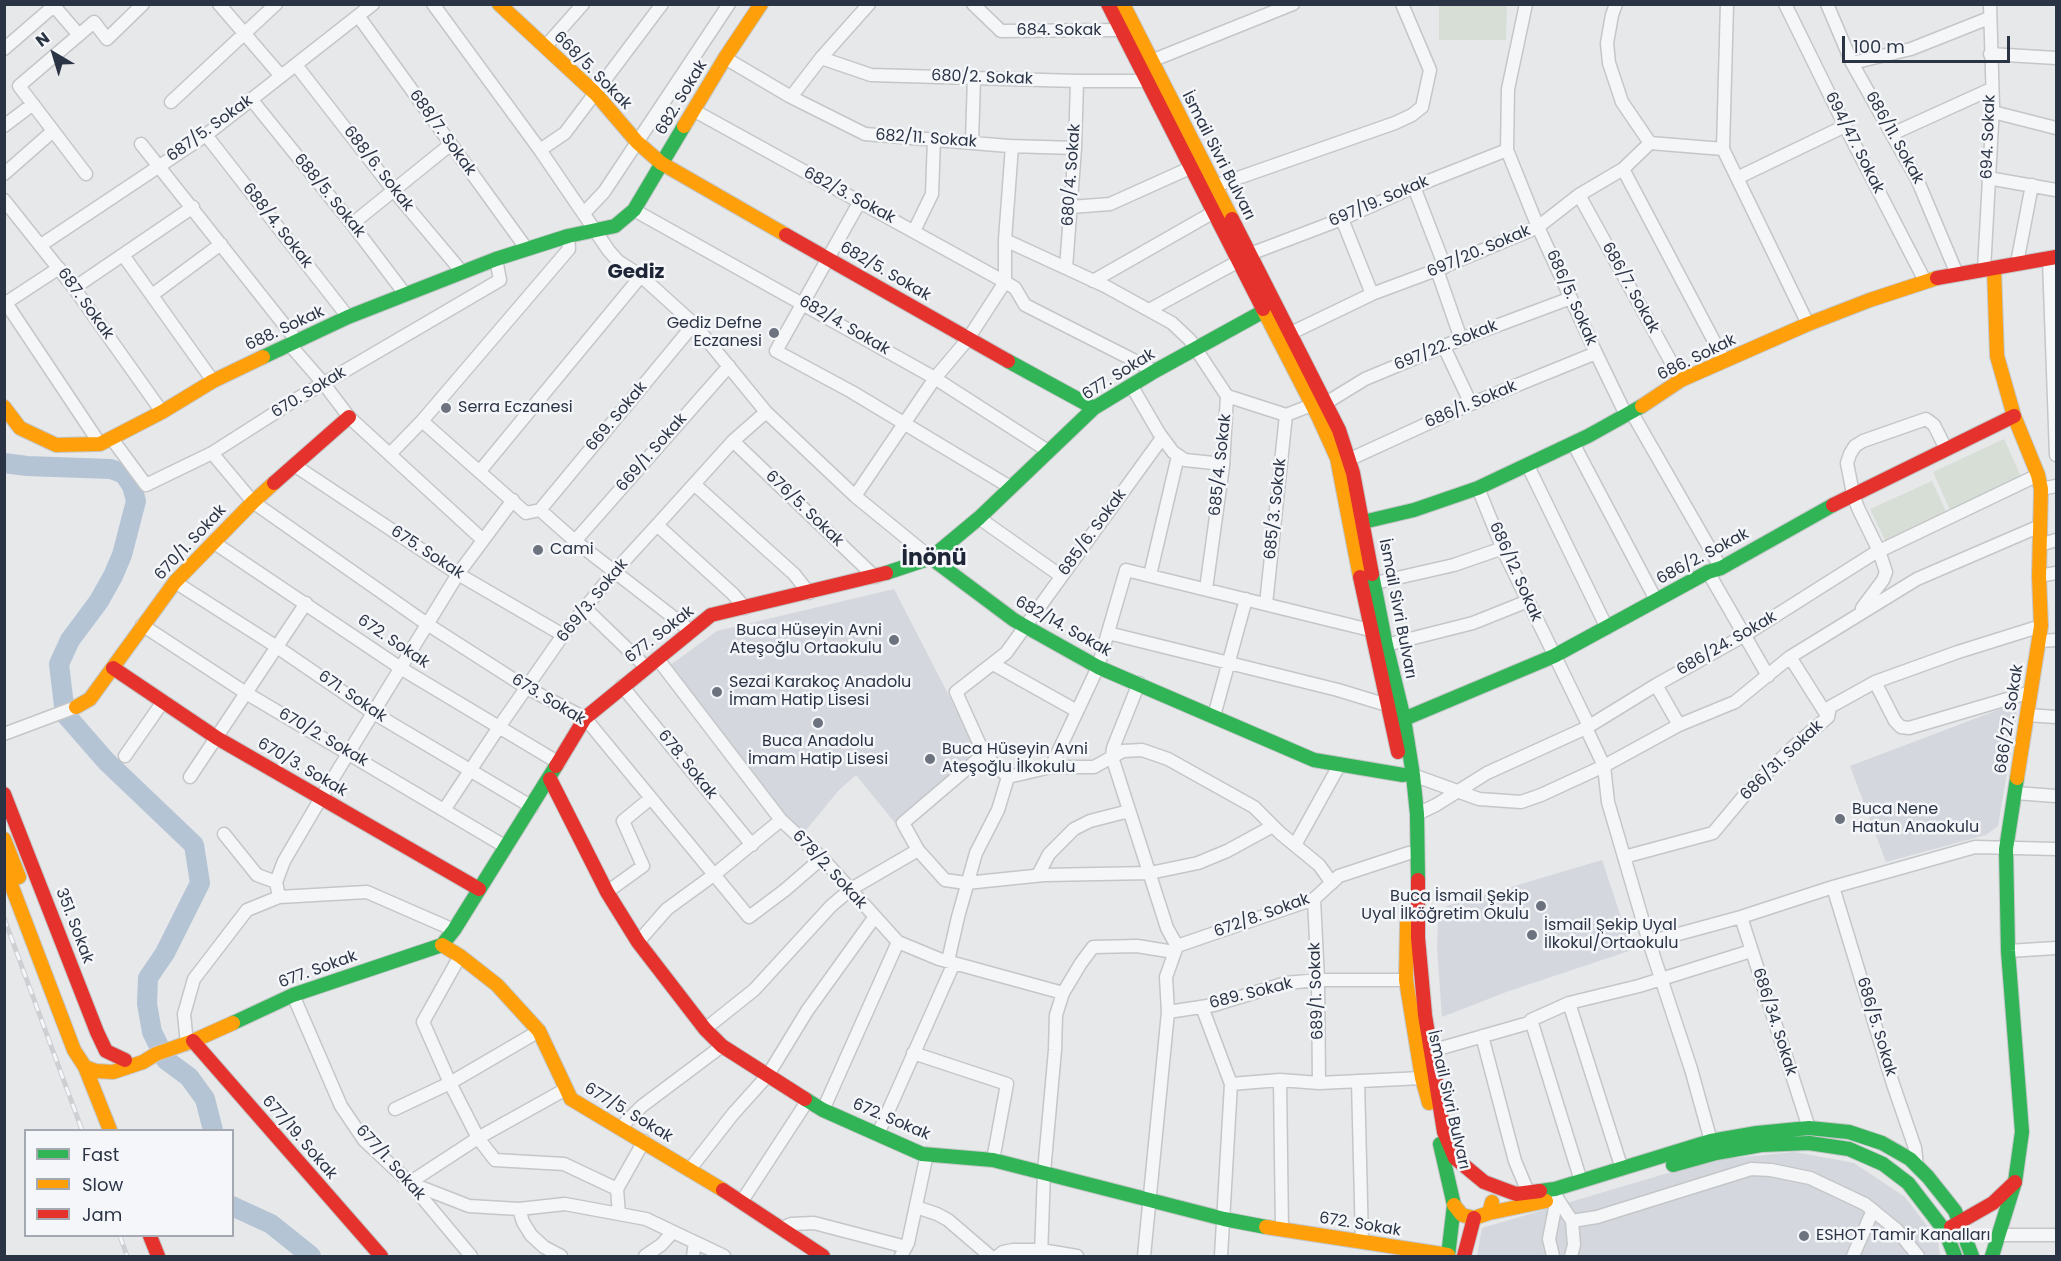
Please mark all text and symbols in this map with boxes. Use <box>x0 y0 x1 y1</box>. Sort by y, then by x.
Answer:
street label: 684. Sokak <box>1017 21 1101 41</box>
north arrow <box>24 24 84 84</box>
scale bar <box>1845 24 2013 62</box>
text: N <box>31 27 54 52</box>
street label: 668/5. Sokak <box>549 28 635 114</box>
text: 100 m <box>1853 34 1905 59</box>
street label: 682. Sokak <box>652 57 712 139</box>
street label: 680/2. Sokak <box>931 67 1033 89</box>
street label: 688/7. Sokak <box>404 86 480 180</box>
street label: İsmail Sivri Bulvarı <box>1177 88 1259 224</box>
street label: 686/11. Sokak <box>1861 88 1927 188</box>
street label: 694/47. Sokak <box>1820 89 1888 197</box>
street label: 687/5. Sokak <box>163 91 257 167</box>
street label: 694. Sokak <box>1978 94 2000 180</box>
street label: 688/6. Sokak <box>339 123 417 215</box>
street label: 680/4. Sokak <box>1059 123 1085 227</box>
street label: 682/11. Sokak <box>875 126 977 152</box>
street label: 688/5. Sokak <box>289 150 369 242</box>
street label: 682/3. Sokak <box>800 164 898 228</box>
street label: 697/19. Sokak <box>1326 172 1432 232</box>
street label: 688/4. Sokak <box>238 180 316 272</box>
street label: 697/20. Sokak <box>1424 222 1534 282</box>
street label: 682/5. Sokak <box>836 238 934 306</box>
street label: 686/7. Sokak <box>1597 239 1663 337</box>
street label: 686/5. Sokak <box>1541 247 1601 349</box>
district label: Gediz <box>608 261 664 285</box>
street label: 687. Sokak <box>53 265 117 343</box>
street label: 682/4. Sokak <box>795 292 893 360</box>
street label: 688. Sokak <box>242 302 328 356</box>
place label: Gediz Defne Eczanesi <box>667 314 762 352</box>
street label: 697/22. Sokak <box>1392 317 1500 375</box>
marker: Gediz Defne Eczanesi <box>767 326 781 340</box>
street label: 686. Sokak <box>1655 331 1739 385</box>
street label: 677. Sokak <box>1079 345 1159 405</box>
street label: 670. Sokak <box>268 363 350 423</box>
street label: 686/1. Sokak <box>1422 377 1520 433</box>
street label: 669. Sokak <box>582 378 652 456</box>
place label: Serra Eczanesi <box>458 398 573 418</box>
marker: Serra Eczanesi <box>439 401 453 415</box>
street label: 669/1. Sokak <box>613 410 691 496</box>
street label: 685/4. Sokak <box>1206 413 1236 517</box>
street label: 685/3. Sokak <box>1261 457 1291 561</box>
street label: 676/5. Sokak <box>761 467 847 551</box>
street label: 685/6. Sokak <box>1055 486 1131 580</box>
street label: 670/1. Sokak <box>151 501 231 585</box>
street label: 686/12. Sokak <box>1484 519 1546 625</box>
street label: 675. Sokak <box>387 522 467 584</box>
street label: 686/2. Sokak <box>1654 525 1752 589</box>
street label: İsmail Sivri Bulvarı <box>1374 538 1420 680</box>
place label: Cami <box>550 540 594 560</box>
marker: Cami <box>531 543 545 557</box>
district label: İnönü <box>902 546 966 572</box>
street label: 669/3. Sokak <box>553 555 633 647</box>
street label: 682/14. Sokak <box>1012 593 1114 661</box>
street label: 677. Sokak <box>622 602 698 668</box>
street label: 686/24. Sokak <box>1674 608 1780 680</box>
street label: 672. Sokak <box>353 611 433 673</box>
place label: Buca Hüseyin Avni Ateşoğlu Ortaokulu <box>730 621 882 659</box>
marker: Buca Hüseyin Avni Ateşoğlu Ortaokulu <box>887 633 901 647</box>
street label: 686/27. Sokak <box>1992 663 2028 775</box>
street label: 671. Sokak <box>314 667 390 727</box>
street label: 673. Sokak <box>508 670 588 730</box>
place label: Sezai Karakoç Anadolu İmam Hatip Lisesi <box>729 673 911 711</box>
marker: Sezai Karakoç Anadolu İmam Hatip Lisesi <box>710 685 724 699</box>
street label: 670/2. Sokak <box>275 705 371 771</box>
marker: Buca Anadolu İmam Hatip Lisesi <box>811 716 825 730</box>
street label: 686/31. Sokak <box>1737 717 1827 805</box>
street label: 678. Sokak <box>653 726 721 804</box>
place label: Buca Anadolu İmam Hatip Lisesi <box>748 732 888 770</box>
street label: 670/3. Sokak <box>254 735 350 801</box>
place label: Buca Hüseyin Avni Ateşoğlu İlkokulu <box>942 740 1088 778</box>
marker: Buca Hüseyin Avni Ateşoğlu İlkokulu <box>923 752 937 766</box>
place label: Buca Nene Hatun Anaokulu <box>1852 800 1979 838</box>
marker: Buca Nene Hatun Anaokulu <box>1833 812 1847 826</box>
street label: 678/2. Sokak <box>788 827 870 913</box>
street label: 351. Sokak <box>51 886 97 966</box>
place label: Buca İsmail Şekip Uyal İlköğretim Okulu <box>1361 887 1529 925</box>
street label: 672/8. Sokak <box>1212 890 1312 942</box>
marker: Buca İsmail Şekip Uyal İlköğretim Okulu <box>1534 899 1548 913</box>
place label: İsmail Şekip Uyal İlkokul/Ortaokulu <box>1544 916 1678 954</box>
marker: İsmail Şekip Uyal İlkokul/Ortaokulu <box>1525 928 1539 942</box>
street label: 689/1. Sokak <box>1306 942 1328 1040</box>
street label: 677. Sokak <box>276 947 360 993</box>
street label: 686/34. Sokak <box>1748 966 1800 1078</box>
street label: 689. Sokak <box>1207 974 1295 1014</box>
street label: 686/5. Sokak <box>1852 975 1900 1079</box>
street label: İsmail Sivri Bulvarı <box>1423 1029 1473 1171</box>
street label: 677/5. Sokak <box>580 1079 676 1147</box>
street label: 677/19. Sokak <box>257 1092 341 1184</box>
street label: 672. Sokak <box>849 1095 933 1145</box>
street label: 677/1. Sokak <box>351 1121 429 1205</box>
legend <box>24 1129 234 1237</box>
text: Fast <box>82 1142 119 1167</box>
text: Slow <box>82 1172 123 1197</box>
text: Jam <box>82 1202 122 1227</box>
street label: 672. Sokak <box>1318 1209 1402 1241</box>
place label: ESHOT Tamir Kanalları <box>1816 1226 1990 1246</box>
marker: ESHOT Tamir Kanalları <box>1797 1229 1811 1243</box>

